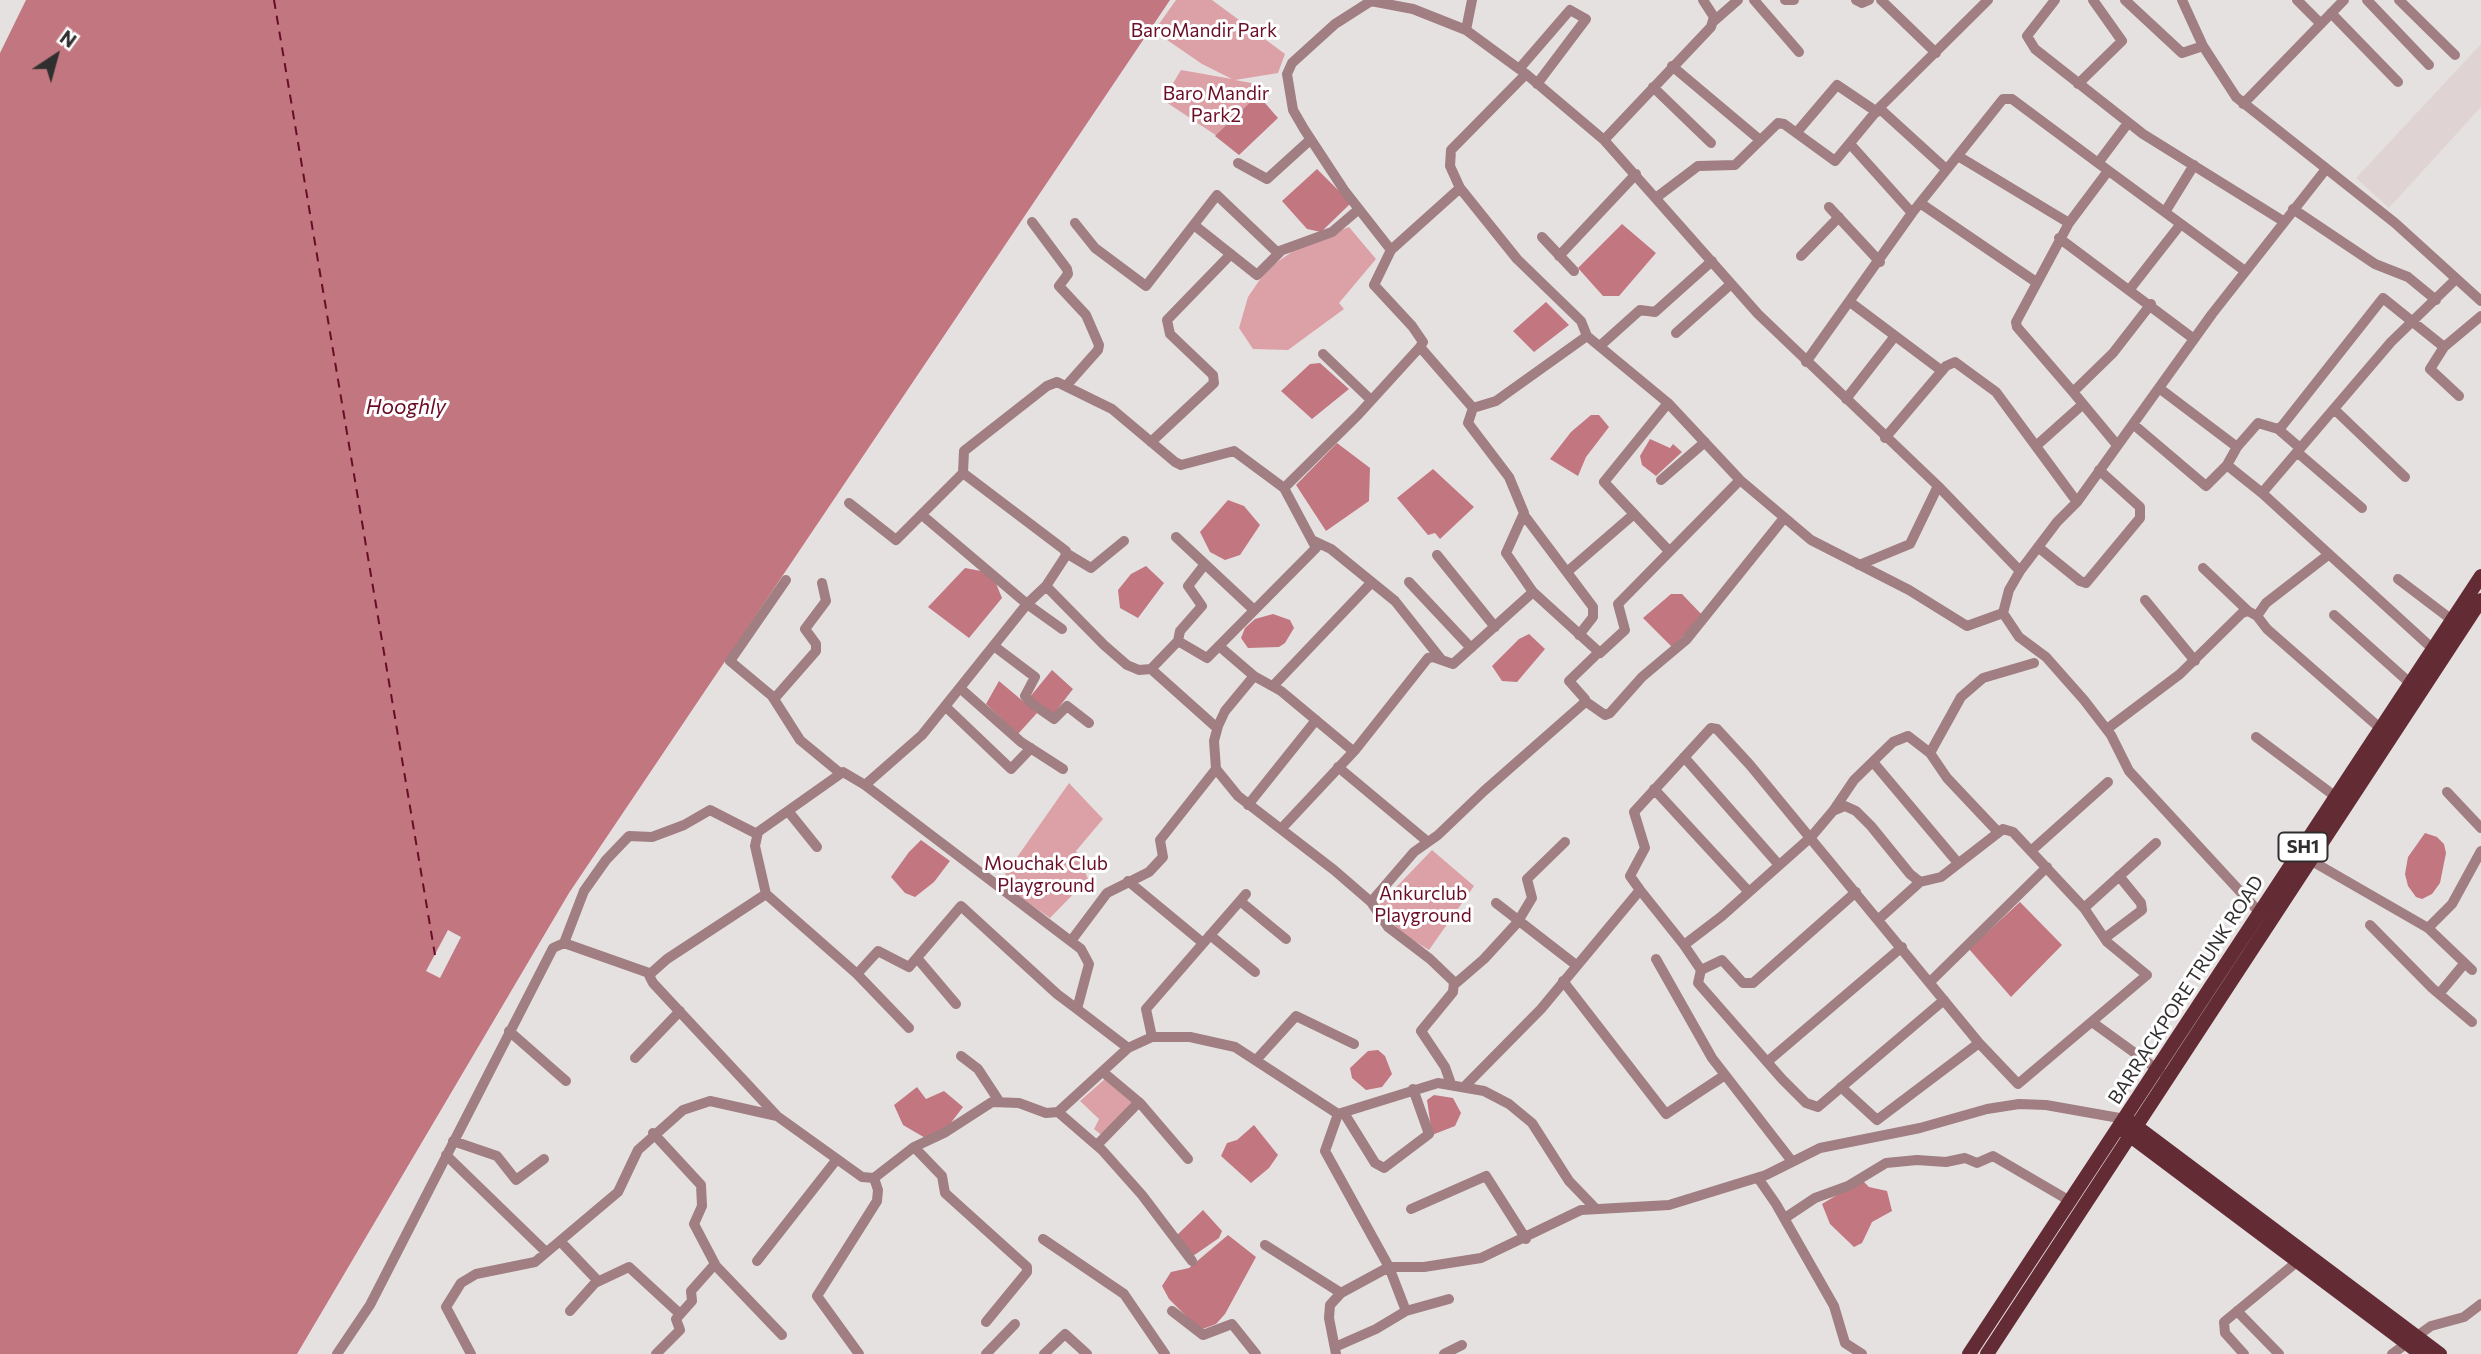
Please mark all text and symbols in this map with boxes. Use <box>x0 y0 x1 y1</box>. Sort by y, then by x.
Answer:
park label: BaroMandir Park <box>1131 20 1277 42</box>
north arrow <box>21 21 91 91</box>
text: N <box>56 25 81 52</box>
park label: Baro Mandir Park2 <box>1163 83 1269 127</box>
water label: Hooghly <box>366 394 446 420</box>
road number: SH1 <box>2278 832 2328 862</box>
park label: Mouchak Club Playground <box>984 853 1108 897</box>
street label: BARRACKPORE TRUNK ROAD <box>2104 871 2268 1109</box>
park label: Ankurclub Playground <box>1374 883 1472 927</box>

